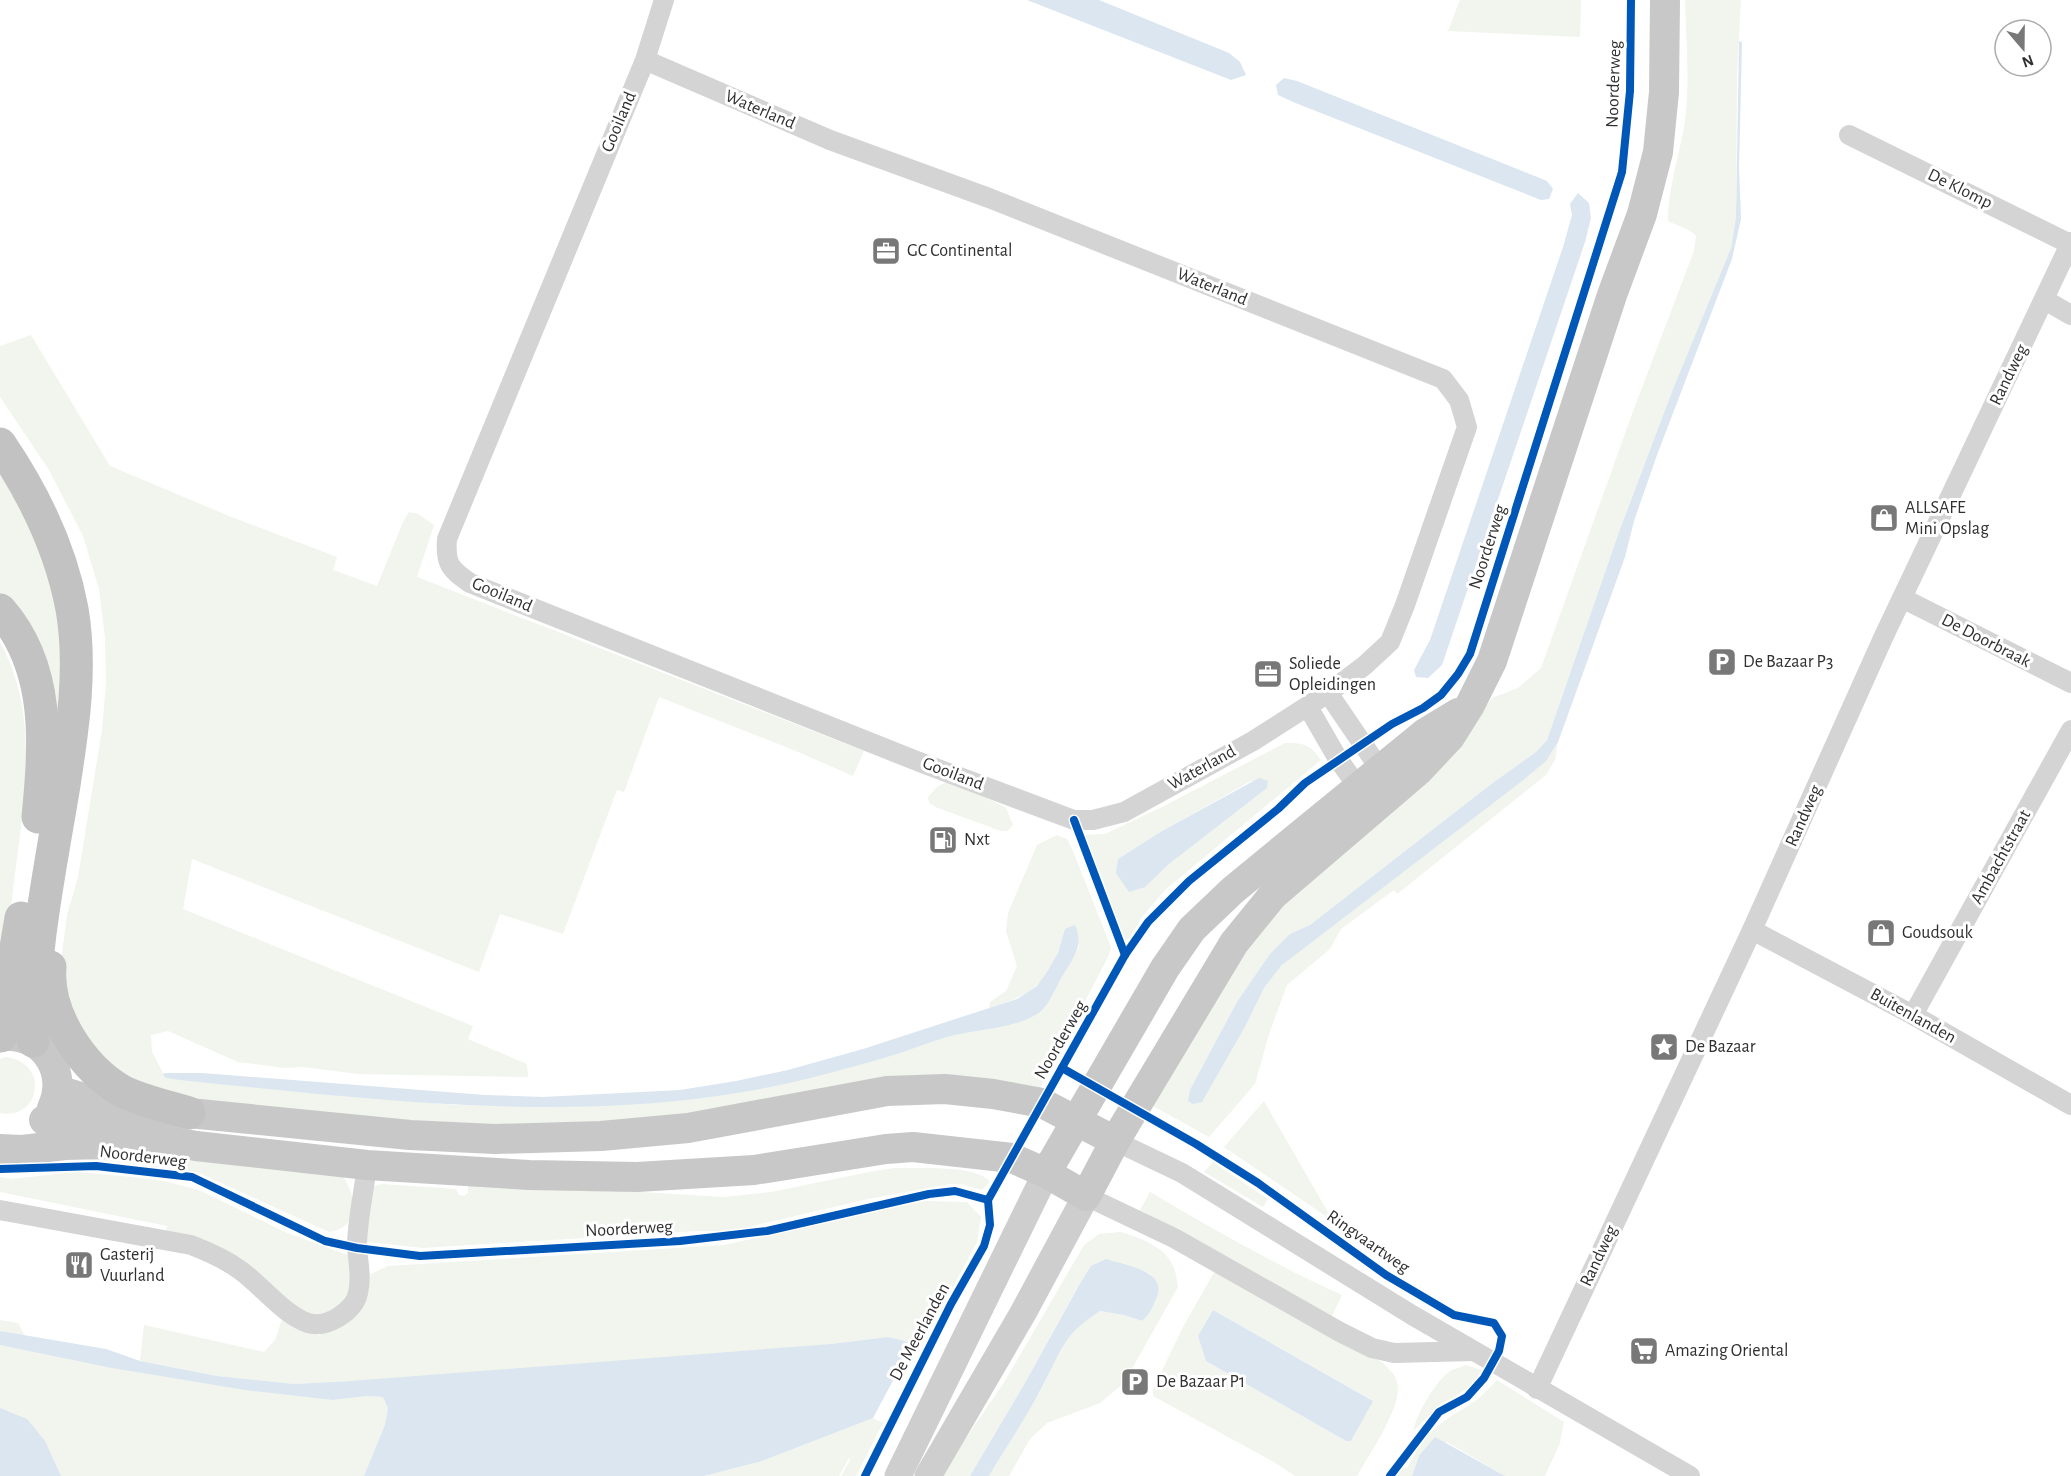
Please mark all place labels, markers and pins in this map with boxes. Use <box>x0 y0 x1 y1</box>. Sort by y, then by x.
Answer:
office icon: GC Continental <box>870 235 902 267</box>
place label: GC Continental <box>907 242 1013 260</box>
place label: ALLSAFE Mini Opslag <box>1905 499 1989 538</box>
shop icon: ALLSAFE Mini Opslag <box>1868 502 1900 534</box>
parking icon: De Bazaar P3 <box>1706 646 1738 678</box>
place label: De Bazaar P3 <box>1743 653 1833 671</box>
place label: Soliede Opleidingen <box>1289 655 1376 694</box>
office icon: Soliede Opleidingen <box>1252 658 1284 690</box>
fuel station icon: Nxt <box>927 824 959 856</box>
place label: Nxt <box>964 831 990 849</box>
shop icon: Goudsouk <box>1865 917 1897 949</box>
place label: Goudsouk <box>1902 924 1973 942</box>
place icon: De Bazaar <box>1648 1031 1680 1063</box>
place label: De Bazaar <box>1685 1038 1756 1056</box>
place label: Gasterij Vuurland <box>100 1246 164 1285</box>
restaurant icon: Gasterij Vuurland <box>63 1249 95 1281</box>
supermarket icon: Amazing Oriental <box>1628 1335 1660 1367</box>
place label: Amazing Oriental <box>1665 1342 1788 1360</box>
parking icon: De Bazaar P1 <box>1119 1366 1151 1398</box>
place label: De Bazaar P1 <box>1156 1373 1245 1391</box>

